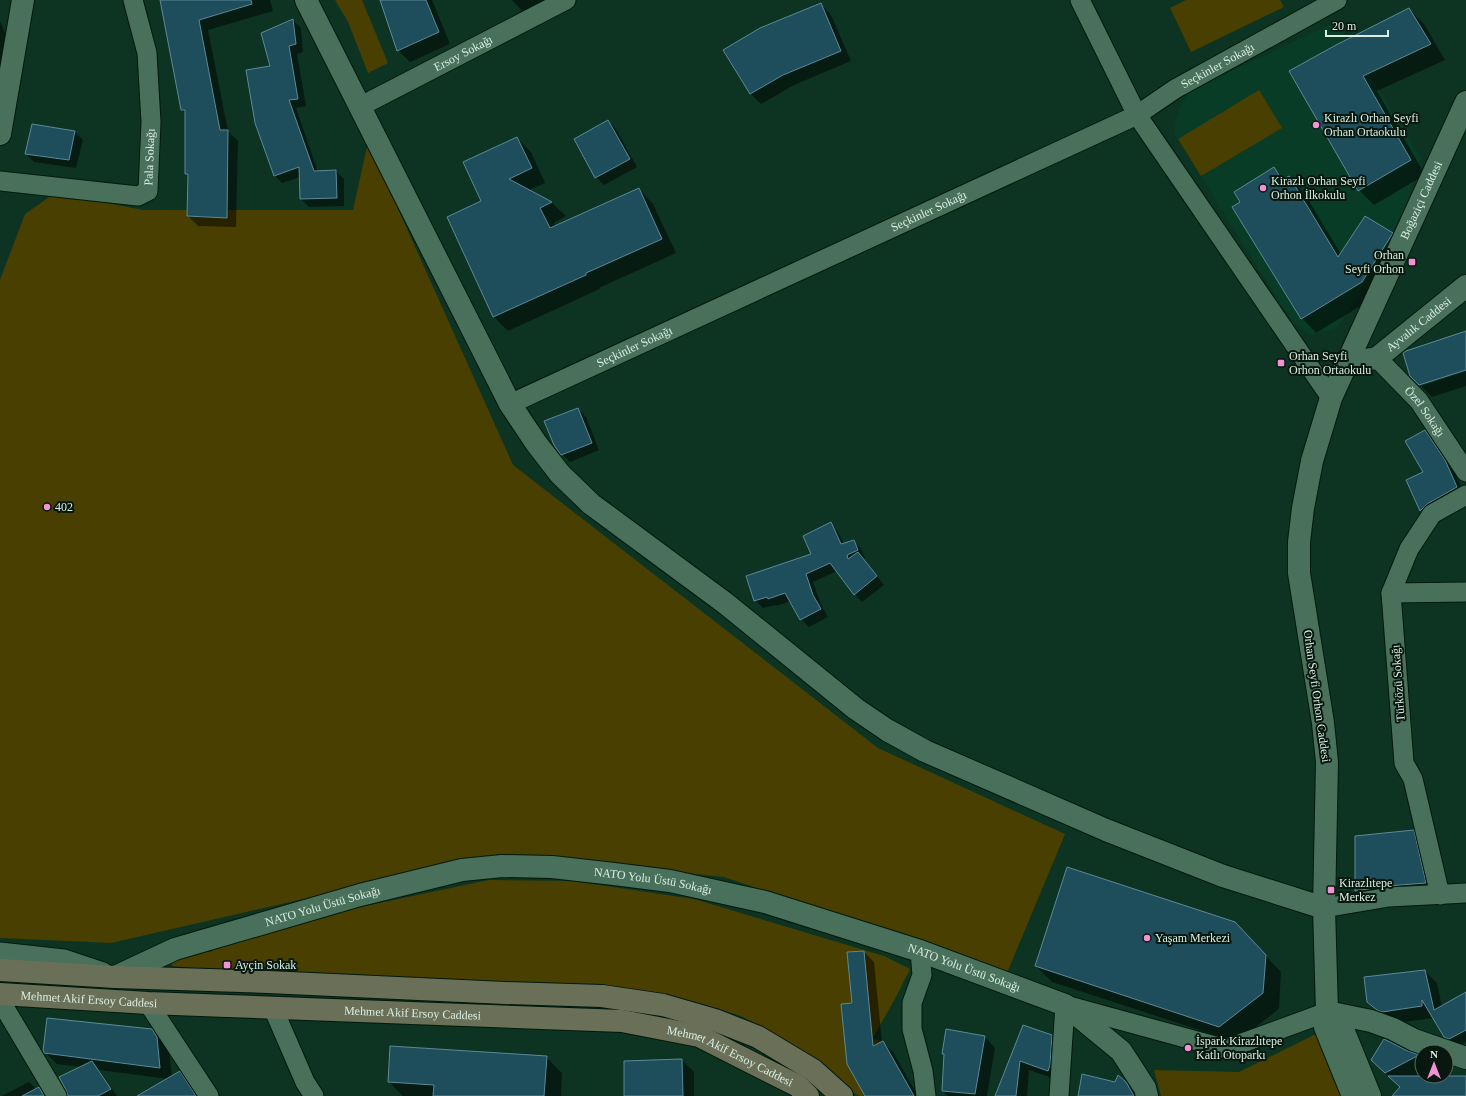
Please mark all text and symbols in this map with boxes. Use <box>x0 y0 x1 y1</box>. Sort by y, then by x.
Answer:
scale bar <box>1326 12 1388 38</box>
text: 20 m <box>1332 19 1357 33</box>
street label: Ersoy Sokağı <box>431 32 496 74</box>
street label: Seçkinler Sokağı <box>1178 39 1257 91</box>
place label: Kirazlı Orhan Seyfi Orhan Ortaokulu <box>1324 111 1419 139</box>
marker: Kirazlı Orhan Seyfi Orhan Ortaokulu <box>1311 120 1321 130</box>
street label: Pala Sokağı <box>141 128 158 186</box>
street label: Boğaziçi Caddesi <box>1397 158 1445 242</box>
place label: Kirazlı Orhan Seyfi Orhon İlkokulu <box>1271 174 1366 202</box>
marker: Kirazlı Orhan Seyfi Orhon İlkokulu <box>1258 183 1268 193</box>
street label: Seçkinler Sokağı <box>889 187 969 234</box>
place label: Orhan Seyfi Orhon <box>1345 248 1404 276</box>
marker: Orhan Seyfi Orhon <box>1407 257 1417 267</box>
street label: Ayvalık Caddesi <box>1383 294 1454 355</box>
street label: Seçkinler Sokağı <box>594 323 675 370</box>
place label: Orhan Seyfi Orhon Ortaokulu <box>1289 349 1371 377</box>
marker: Orhan Seyfi Orhon Ortaokulu <box>1276 358 1286 368</box>
street label: Özel Sokağı <box>1402 384 1448 440</box>
place label: 402 <box>55 500 73 514</box>
marker: 402 <box>42 502 52 512</box>
street label: Orhan Seyfi Orhon Caddesi <box>1301 629 1333 764</box>
street label: Türközü Sokağı <box>1388 643 1408 722</box>
street label: NATO Yolu Üstü Sokağı <box>593 865 714 897</box>
place label: Kirazlıtepe Merkez <box>1339 876 1392 904</box>
street label: NATO Yolu Üstü Sokağı <box>263 883 382 929</box>
marker: Kirazlıtepe Merkez <box>1326 885 1336 895</box>
place label: Yaşam Merkezi <box>1155 931 1231 945</box>
marker: Yaşam Merkezi <box>1142 933 1152 943</box>
street label: NATO Yolu Üstü Sokağı <box>906 941 1023 995</box>
place label: Ayçin Sokak <box>235 958 296 972</box>
marker: Ayçin Sokak <box>222 960 232 970</box>
street label: Mehmet Akif Ersoy Caddesi <box>20 988 158 1010</box>
street label: Mehmet Akif Ersoy Caddesi <box>344 1003 482 1023</box>
street label: Mehmet Akif Ersoy Caddesi <box>666 1023 796 1090</box>
place label: İspark Kirazlıtepe Katlı Otoparkı <box>1196 1034 1282 1062</box>
marker: İspark Kirazlıtepe Katlı Otoparkı <box>1183 1043 1193 1053</box>
north arrow <box>1414 1044 1454 1084</box>
text: N <box>1430 1048 1438 1060</box>

